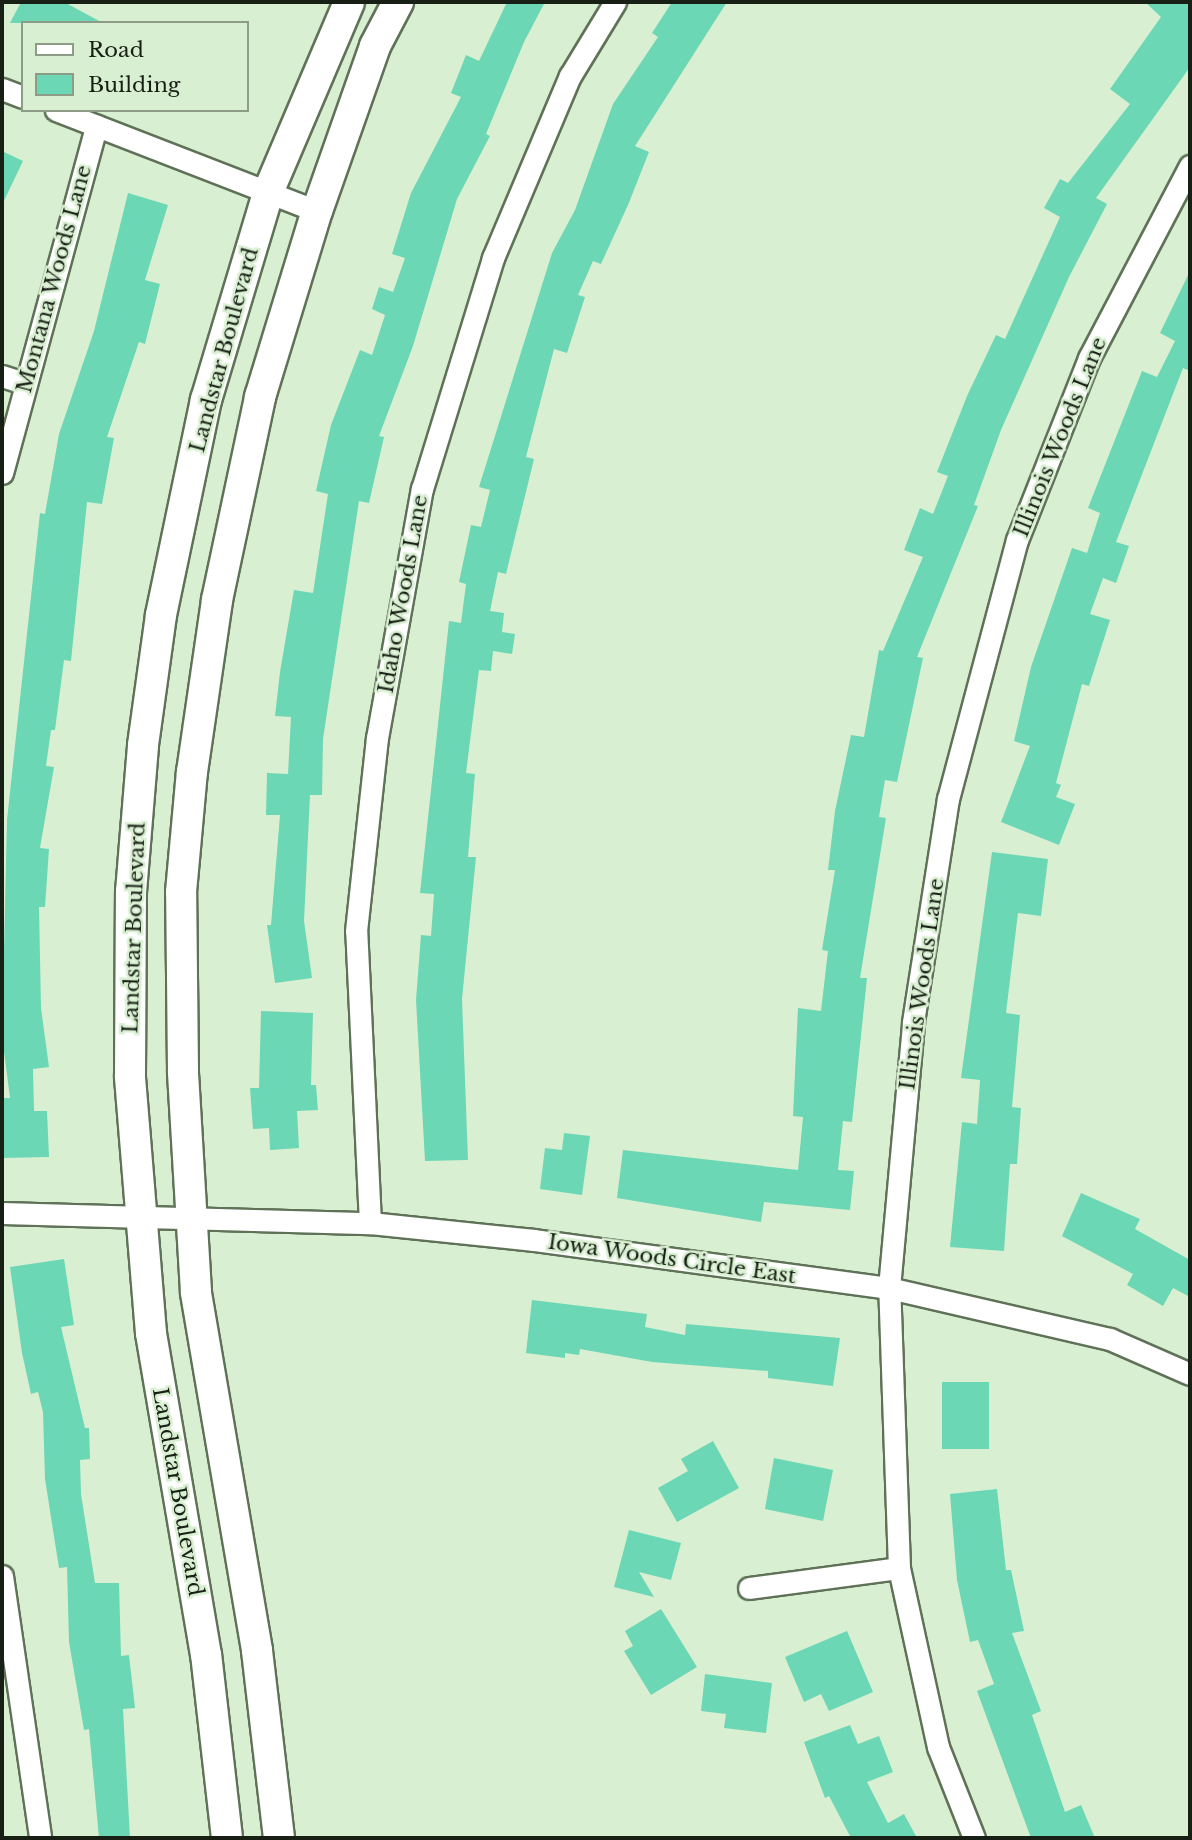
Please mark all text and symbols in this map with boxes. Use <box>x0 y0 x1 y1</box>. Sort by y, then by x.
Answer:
legend <box>21 21 248 112</box>
text: Road <box>88 37 144 63</box>
text: Building <box>88 72 180 98</box>
street label: Montana Woods Lane <box>11 162 97 396</box>
street label: Landstar Boulevard <box>184 245 264 455</box>
street label: Illinois Woods Lane <box>1008 333 1112 541</box>
street label: Idaho Woods Lane <box>373 492 433 696</box>
street label: Landstar Boulevard <box>118 822 150 1034</box>
street label: Illinois Woods Lane <box>895 876 949 1092</box>
street label: Iowa Woods Circle East <box>546 1229 798 1289</box>
street label: Landstar Boulevard <box>147 1386 209 1598</box>

